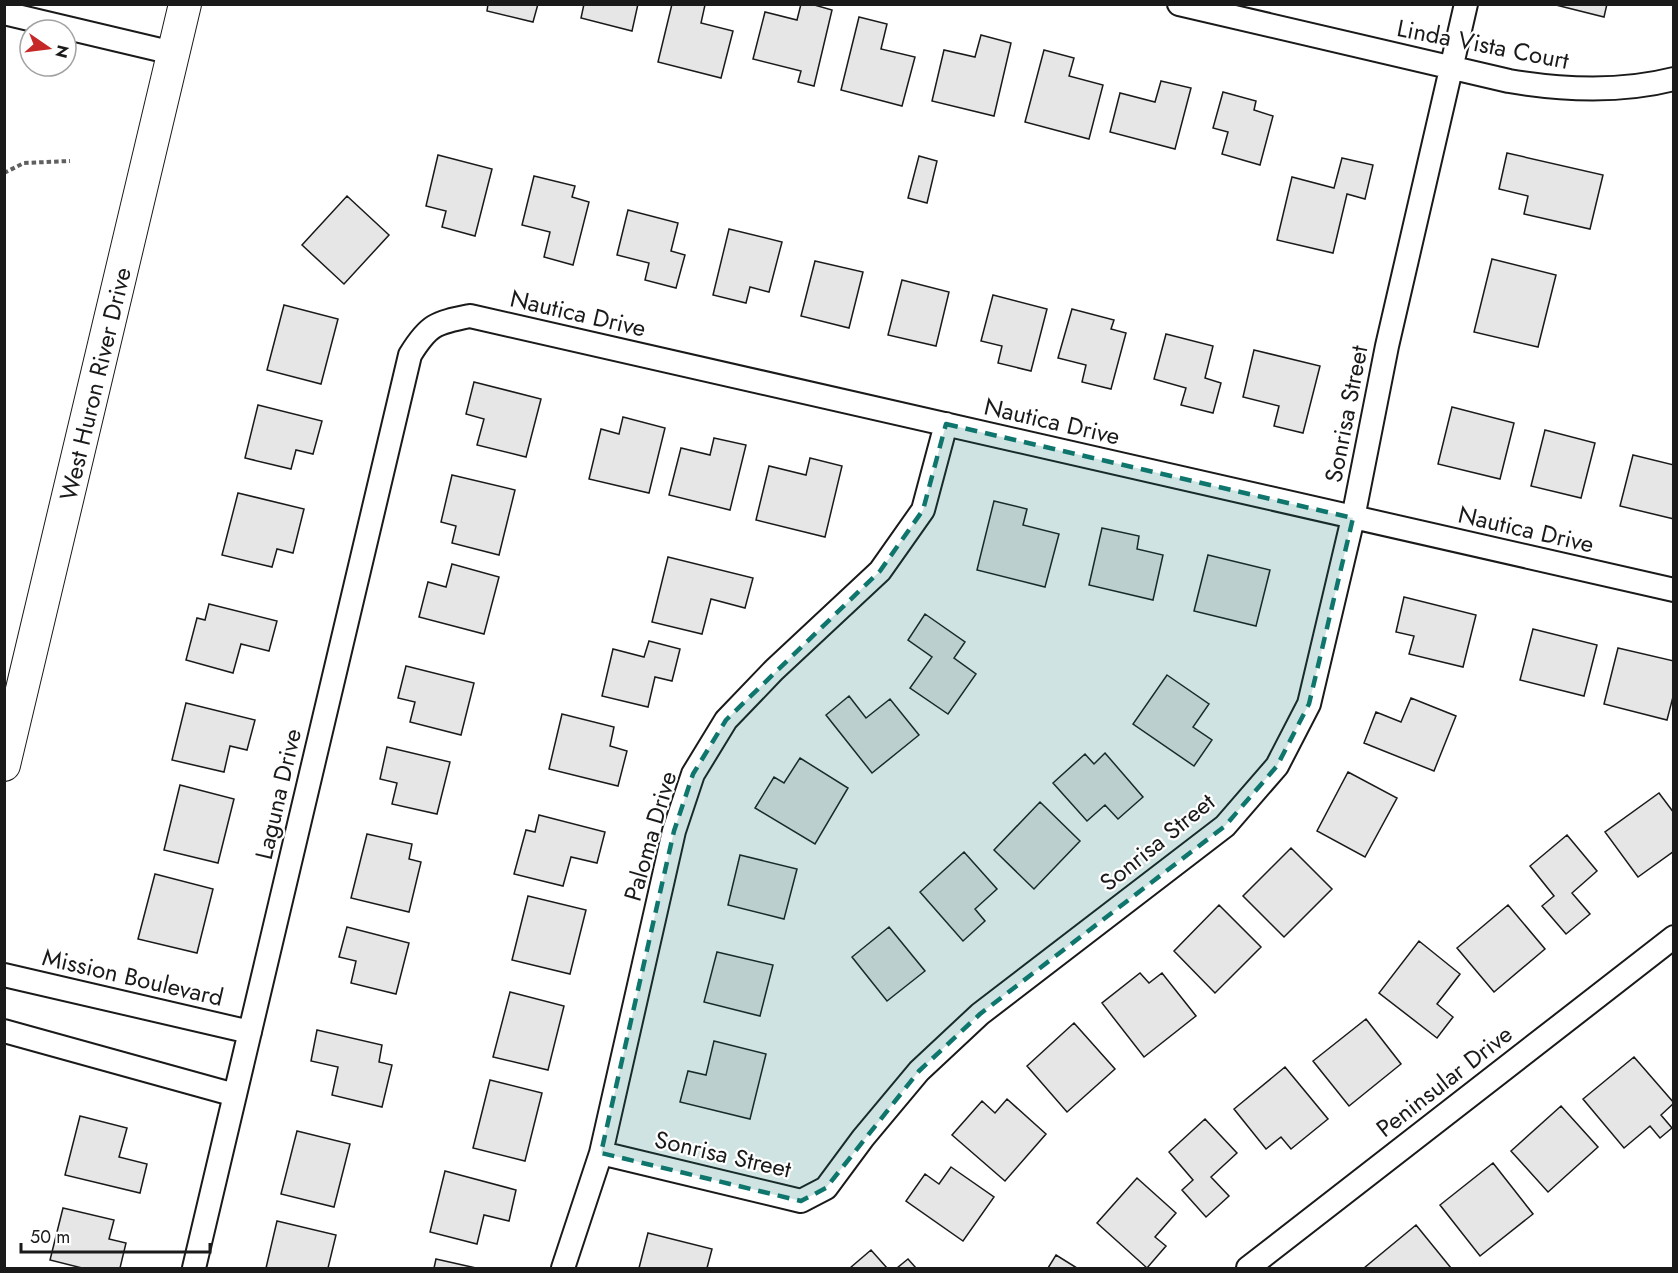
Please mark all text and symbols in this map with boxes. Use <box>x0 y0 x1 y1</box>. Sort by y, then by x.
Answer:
street label: Linda Vista Court <box>1394 10 1572 78</box>
north arrow <box>18 18 78 78</box>
text: N <box>49 43 75 60</box>
street label: West Huron River Drive <box>50 264 139 504</box>
street label: Nautica Drive <box>507 280 649 346</box>
street label: Sonrisa Street <box>1316 342 1376 486</box>
street label: Nautica Drive <box>981 388 1123 454</box>
street label: Nautica Drive <box>1455 496 1597 562</box>
street label: Laguna Drive <box>246 725 310 863</box>
street label: Paloma Drive <box>615 767 685 905</box>
street label: Sonrisa Street <box>1092 785 1222 899</box>
street label: Mission Boulevard <box>39 939 227 1015</box>
street label: Peninsular Drive <box>1368 1017 1520 1145</box>
street label: Sonrisa Street <box>651 1121 795 1187</box>
scale bar <box>21 1216 210 1254</box>
text: 50 m <box>30 1224 70 1250</box>

